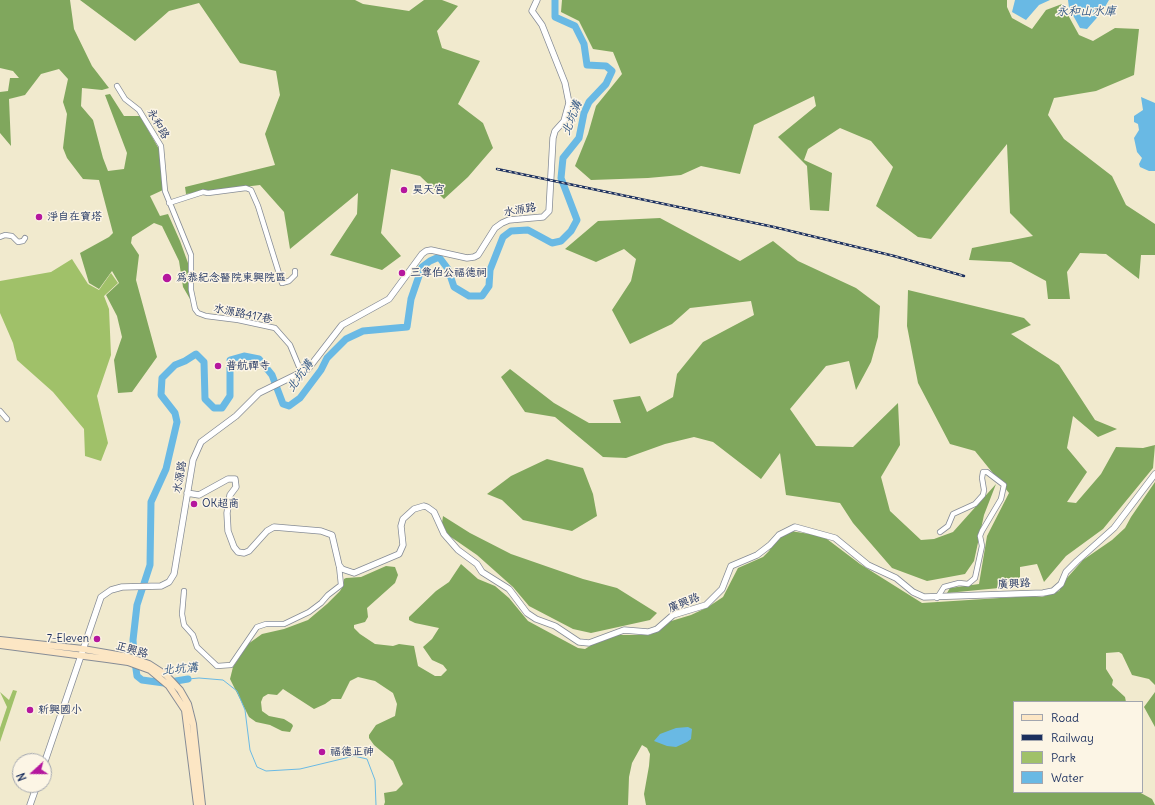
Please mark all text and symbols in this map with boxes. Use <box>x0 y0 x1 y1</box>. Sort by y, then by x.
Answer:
water label: 永和山水庫 <box>1056 5 1116 19</box>
water label: 北坑溝 <box>559 99 585 137</box>
street label: 永和路 <box>144 106 172 142</box>
place label: 昊天宮 <box>412 183 445 197</box>
marker: 昊天宮 <box>399 185 409 195</box>
street label: 水源路 <box>503 201 537 219</box>
place label: 淨自在寶塔 <box>47 210 102 224</box>
marker: 淨自在寶塔 <box>34 212 44 222</box>
place label: 三尊伯公福德祠 <box>410 266 487 280</box>
marker: 三尊伯公福德祠 <box>397 268 407 278</box>
place label: 為恭紀念醫院東興院區 <box>176 271 286 285</box>
marker: 為恭紀念醫院東興院區 <box>161 272 173 284</box>
street label: 水源路417巷 <box>212 302 274 326</box>
water label: 北坑溝 <box>284 357 316 395</box>
place label: 普航禪寺 <box>226 359 270 373</box>
marker: 普航禪寺 <box>213 361 223 371</box>
street label: 水源路 <box>171 460 189 494</box>
place label: OK超商 <box>202 497 239 511</box>
marker: OK超商 <box>189 499 199 509</box>
street label: 廣興路 <box>997 577 1031 591</box>
street label: 廣興路 <box>666 591 702 615</box>
place label: 7-Eleven <box>47 632 89 646</box>
marker: 7-Eleven <box>92 634 102 644</box>
street label: 正興路 <box>114 639 150 661</box>
water label: 北坑溝 <box>161 660 199 678</box>
legend <box>1013 701 1143 793</box>
place label: 新興國小 <box>38 703 82 717</box>
marker: 新興國小 <box>25 705 35 715</box>
text: Road <box>1051 710 1079 725</box>
text: Railway <box>1051 730 1094 745</box>
place label: 福德正神 <box>330 745 374 759</box>
marker: 福德正神 <box>317 747 327 757</box>
text: Park <box>1051 750 1076 765</box>
north arrow <box>12 753 52 793</box>
text: Water <box>1051 770 1084 785</box>
text: N <box>14 771 30 783</box>

